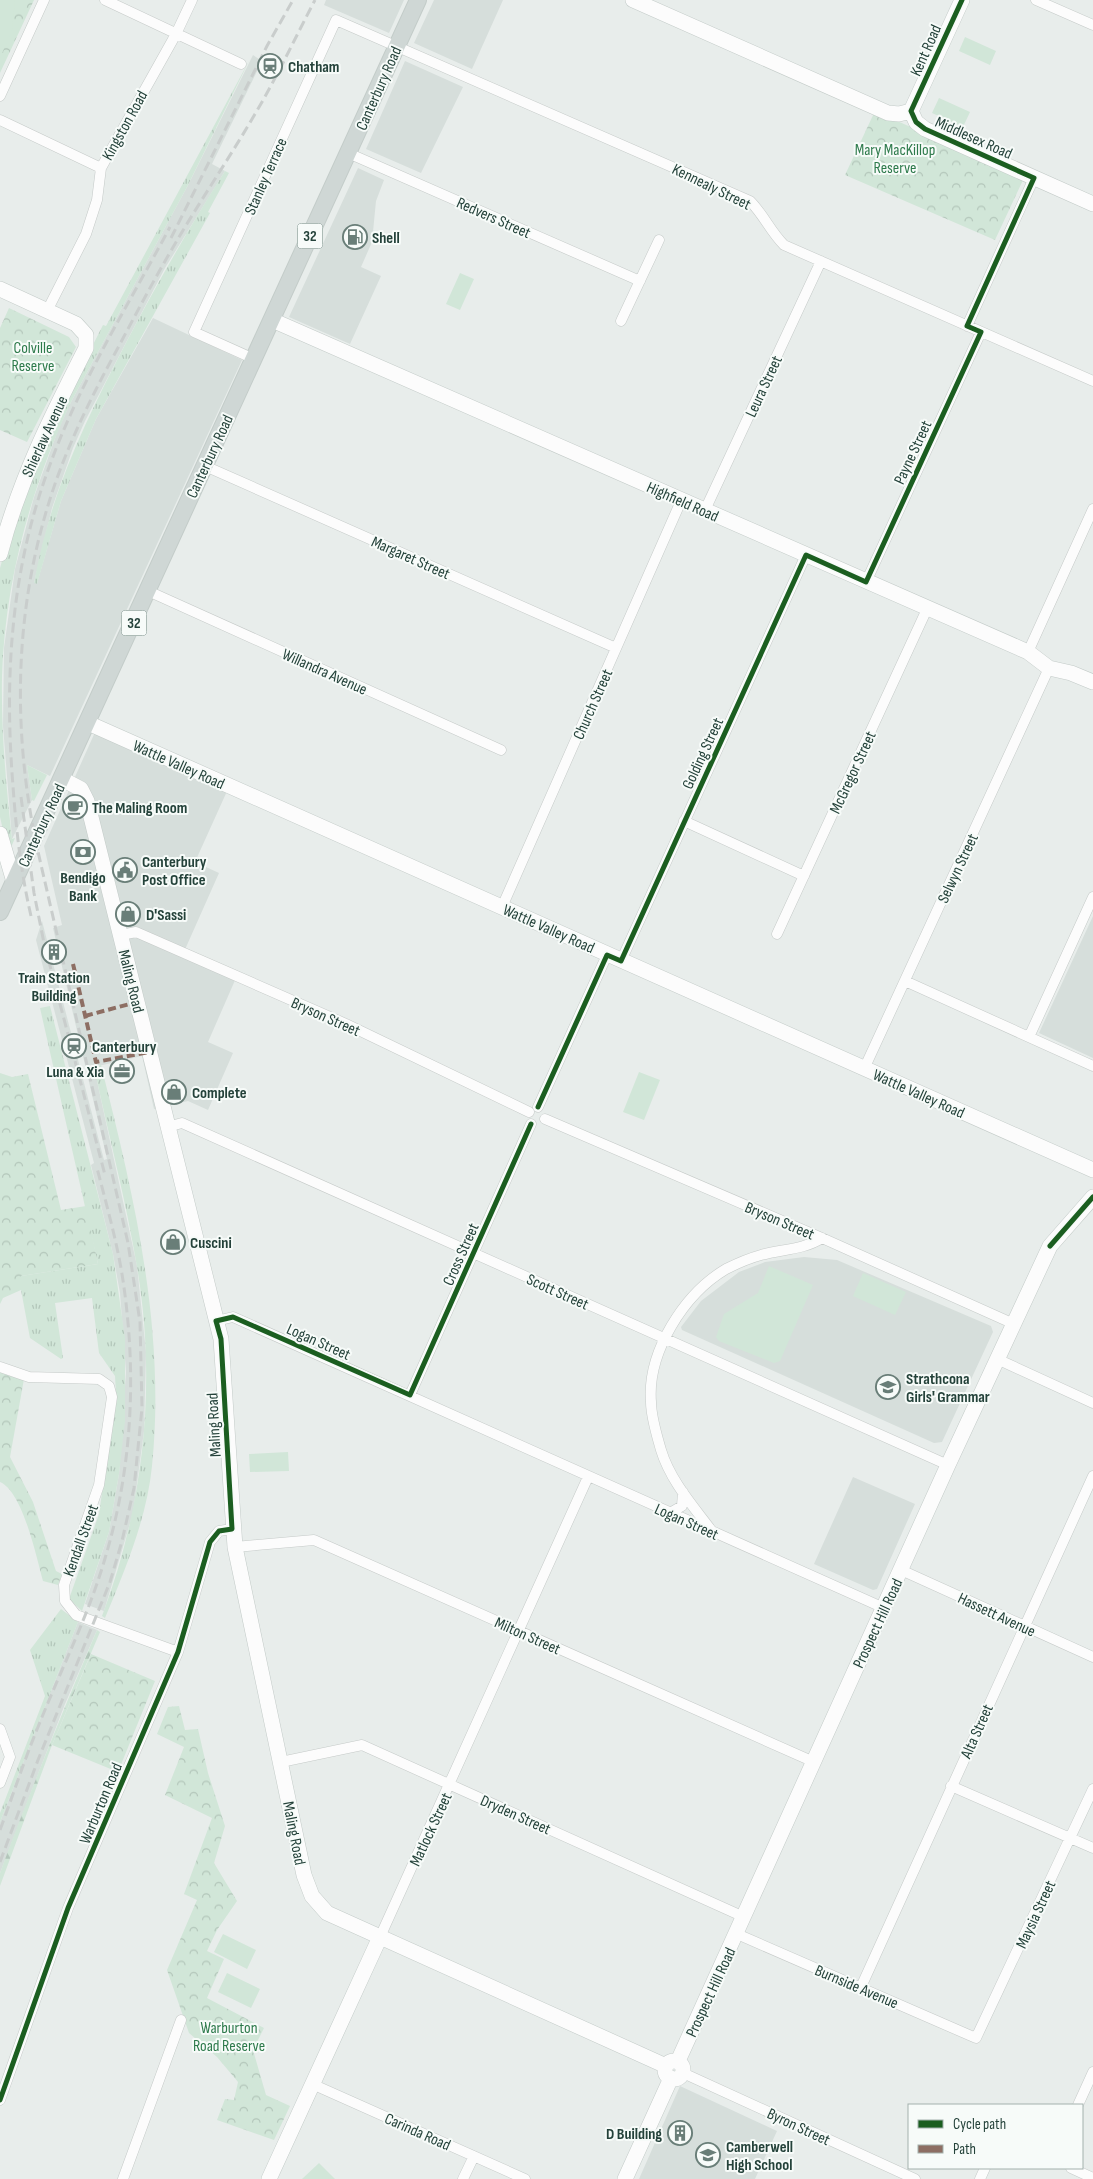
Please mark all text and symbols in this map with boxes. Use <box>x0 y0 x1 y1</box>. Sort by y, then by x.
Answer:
street label: Kent Road <box>907 22 946 79</box>
street label: Canterbury Road <box>352 44 406 133</box>
station icon: Chatham <box>257 53 283 79</box>
place label: Chatham <box>288 58 339 77</box>
street label: Kingston Road <box>98 88 152 164</box>
street label: Middlesex Road <box>932 113 1015 164</box>
street label: Stanley Terrace <box>241 135 292 218</box>
park label: Mary MacKillop Reserve <box>855 141 935 178</box>
street label: Kennealy Street <box>669 160 754 215</box>
street label: Redvers Street <box>453 194 534 243</box>
road number: 32 <box>298 224 322 248</box>
fuel station icon: Shell <box>342 224 368 250</box>
place label: Shell <box>372 229 400 248</box>
park label: Colville Reserve <box>11 339 55 376</box>
street label: Leura Street <box>742 353 787 420</box>
street label: Shierlaw Avenue <box>18 393 72 480</box>
street label: Canterbury Road <box>183 412 238 501</box>
street label: Payne Street <box>890 418 936 488</box>
street label: Highfield Road <box>644 478 721 527</box>
street label: Margaret Street <box>368 533 453 584</box>
road number: 32 <box>122 610 146 636</box>
street label: Willandra Avenue <box>279 645 370 700</box>
street label: Church Street <box>569 666 617 743</box>
street label: Golding Street <box>679 715 728 792</box>
street label: McGregor Street <box>826 728 881 817</box>
street label: Wattle Valley Road <box>130 737 227 794</box>
street label: Canterbury Road <box>15 781 70 870</box>
cafe icon: The Maling Room <box>62 794 88 820</box>
place label: The Maling Room <box>92 799 187 818</box>
street label: Selwyn Street <box>934 831 983 906</box>
bank icon: Bendigo Bank <box>70 839 96 865</box>
place label: Canterbury Post Office <box>142 853 207 890</box>
public building icon: Canterbury Post Office <box>112 857 138 883</box>
place label: Bendigo Bank <box>60 869 106 906</box>
shop icon: D'Sassi <box>115 901 141 927</box>
street label: Wattle Valley Road <box>500 901 597 958</box>
place label: D'Sassi <box>146 906 186 925</box>
building icon: Train Station Building <box>41 939 67 965</box>
street label: Maling Road <box>114 948 148 1015</box>
place label: Train Station Building <box>18 969 90 1006</box>
street label: Bryson Street <box>288 994 363 1041</box>
station icon: Canterbury <box>61 1033 87 1059</box>
place label: Canterbury <box>92 1038 157 1057</box>
office icon: Luna & Xia <box>109 1058 135 1084</box>
place label: Luna & Xia <box>46 1063 104 1082</box>
street label: Wattle Valley Road <box>870 1066 967 1123</box>
shop icon: Complete <box>161 1079 187 1105</box>
place label: Complete <box>192 1084 247 1103</box>
street label: Bryson Street <box>742 1198 817 1245</box>
street label: Cross Street <box>439 1220 484 1289</box>
shop icon: Cuscini <box>160 1229 186 1255</box>
place label: Cuscini <box>190 1234 232 1253</box>
street label: Scott Street <box>523 1270 591 1314</box>
street label: Logan Street <box>284 1320 353 1365</box>
place label: Strathcona Girls' Grammar <box>906 1370 990 1407</box>
school or university icon: Strathcona Girls' Grammar <box>875 1374 901 1400</box>
street label: Maling Road <box>203 1392 226 1458</box>
street label: Logan Street <box>652 1500 721 1545</box>
street label: Kendall Street <box>60 1502 103 1579</box>
street label: Prospect Hill Road <box>849 1576 907 1671</box>
street label: Hassett Avenue <box>955 1589 1038 1642</box>
street label: Milton Street <box>492 1613 563 1659</box>
street label: Alta Street <box>957 1701 998 1763</box>
street label: Warburton Road <box>76 1760 127 1847</box>
street label: Matlock Street <box>406 1790 457 1869</box>
street label: Dryden Street <box>477 1791 554 1839</box>
street label: Maling Road <box>278 1800 309 1867</box>
street label: Maysia Street <box>1012 1877 1060 1952</box>
street label: Prospect Hill Road <box>682 1945 740 2040</box>
street label: Burnside Avenue <box>812 1961 901 2013</box>
park label: Warburton Road Reserve <box>193 2019 265 2056</box>
legend <box>908 2104 1083 2169</box>
street label: Byron Street <box>764 2105 833 2150</box>
street label: Carinda Road <box>382 2109 453 2155</box>
text: Cycle path <box>953 2115 1006 2134</box>
building icon: D Building <box>667 2120 693 2146</box>
place label: D Building <box>606 2125 662 2144</box>
place label: Camberwell High School <box>726 2138 793 2175</box>
text: Path <box>953 2140 976 2159</box>
school or university icon: Camberwell High School <box>695 2142 721 2168</box>

